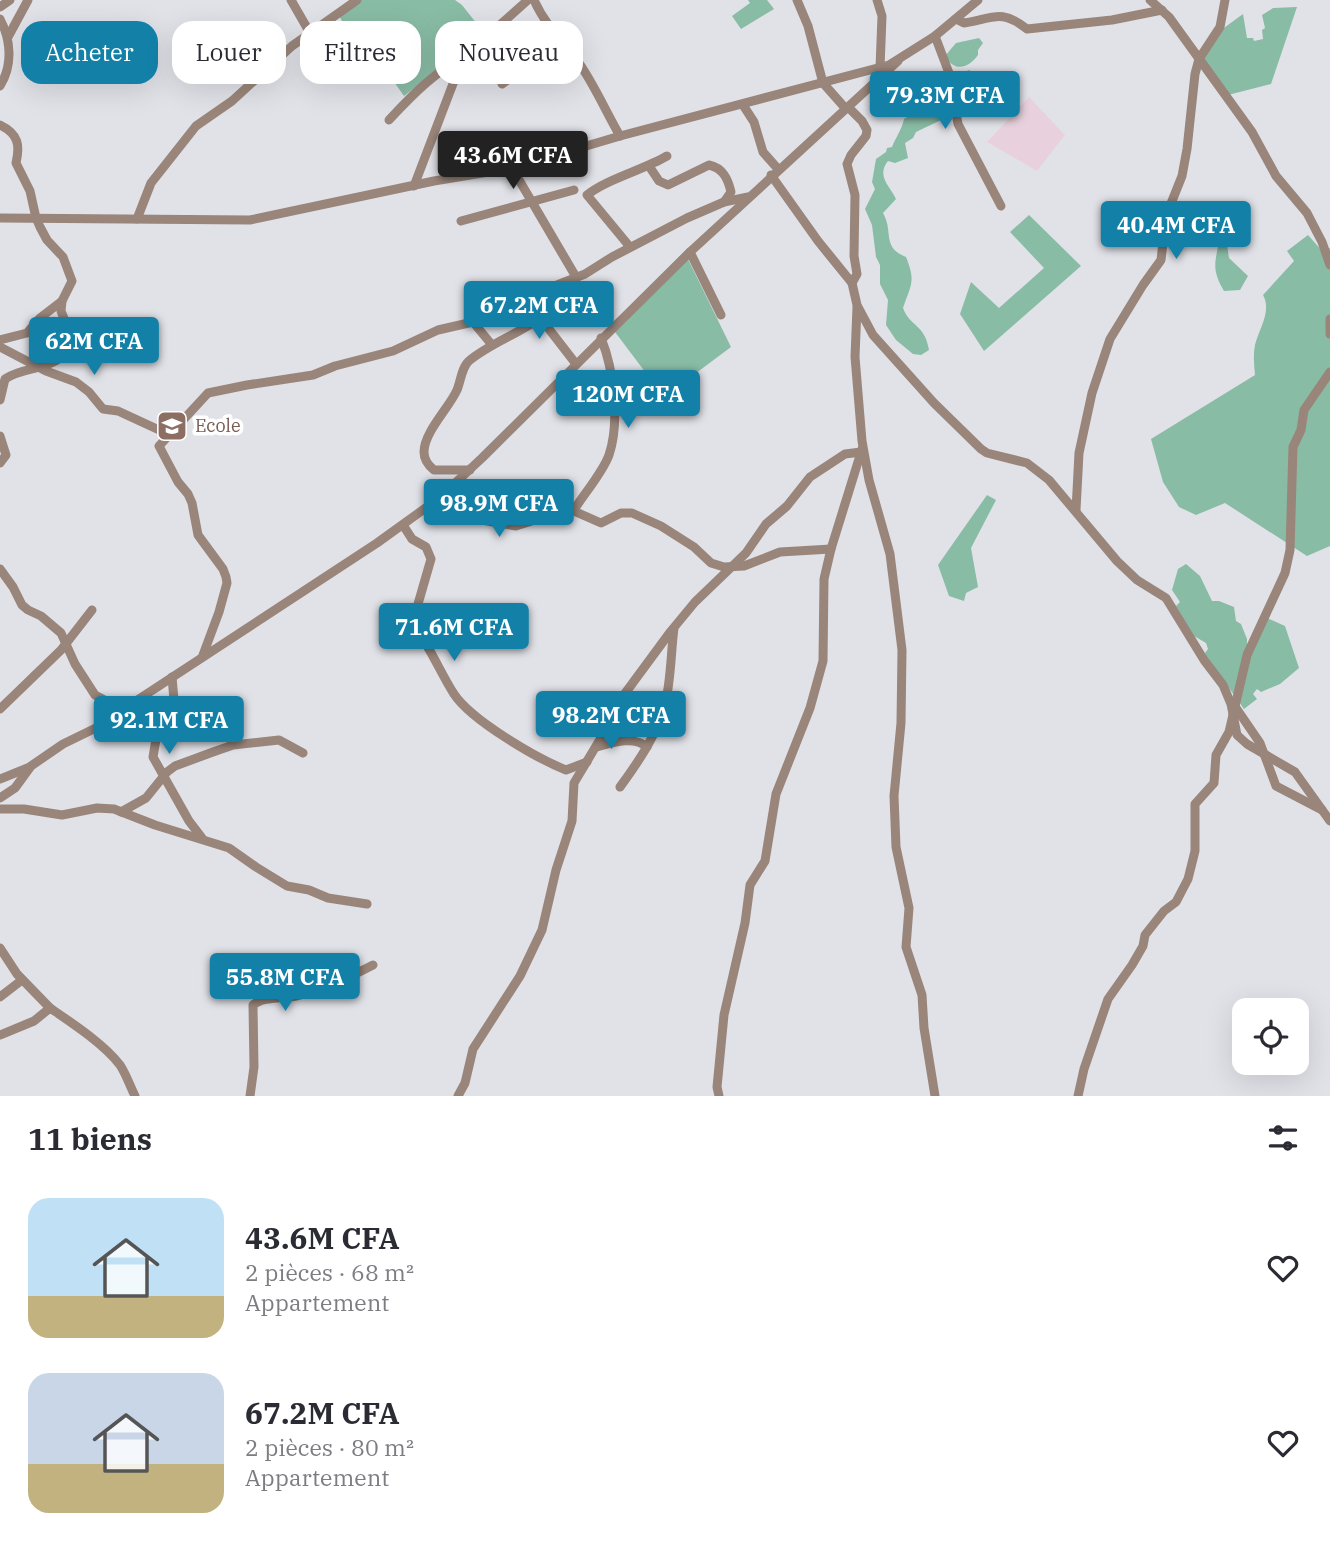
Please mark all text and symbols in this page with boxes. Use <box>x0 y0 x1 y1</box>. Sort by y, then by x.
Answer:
chip: Acheter <box>21 21 158 84</box>
chip: Louer <box>172 21 286 84</box>
chip: Filtres <box>300 21 421 84</box>
chip: Nouveau <box>435 21 583 84</box>
pin: 79.3M CFA <box>865 72 1025 131</box>
text: 79.3M CFA <box>886 79 1004 109</box>
pin: 43.6M CFA <box>433 132 593 191</box>
text: 43.6M CFA <box>454 139 572 169</box>
pin: 40.4M CFA <box>1096 202 1256 261</box>
text: 40.4M CFA <box>1117 209 1235 239</box>
pin: 67.2M CFA <box>459 282 619 341</box>
text: 67.2M CFA <box>480 289 598 319</box>
pin: 62M CFA <box>29 318 159 377</box>
text: 62M CFA <box>45 325 143 355</box>
pin: 120M CFA <box>556 370 700 430</box>
text: 120M CFA <box>572 378 684 408</box>
school or university icon: Ecole <box>155 409 189 443</box>
place label: Ecole <box>195 414 241 437</box>
pin: 98.9M CFA <box>419 480 579 539</box>
text: 98.9M CFA <box>440 487 558 517</box>
pin: 71.6M CFA <box>374 604 534 663</box>
text: 71.6M CFA <box>395 611 513 641</box>
pin: 98.2M CFA <box>531 692 691 751</box>
pin: 92.1M CFA <box>89 696 249 756</box>
text: 98.2M CFA <box>552 699 670 729</box>
text: 92.1M CFA <box>110 704 228 734</box>
pin: 55.8M CFA <box>205 954 365 1013</box>
text: 55.8M CFA <box>226 961 344 991</box>
map controls <box>1232 998 1309 1075</box>
button: locate <box>1232 998 1309 1075</box>
text: 11 biens <box>28 1119 152 1158</box>
icon: filters <box>1264 1119 1302 1157</box>
text: 43.6M CFA <box>245 1218 399 1257</box>
icon: home <box>84 1226 168 1310</box>
icon: heart <box>1264 1249 1302 1287</box>
text: 2 pièces · 68 m² <box>245 1257 414 1287</box>
text: Appartement <box>245 1287 389 1317</box>
text: 67.2M CFA <box>245 1393 399 1432</box>
icon: home <box>84 1401 168 1485</box>
icon: heart <box>1264 1424 1302 1462</box>
text: 2 pièces · 80 m² <box>245 1432 414 1462</box>
text: Appartement <box>245 1462 389 1492</box>

